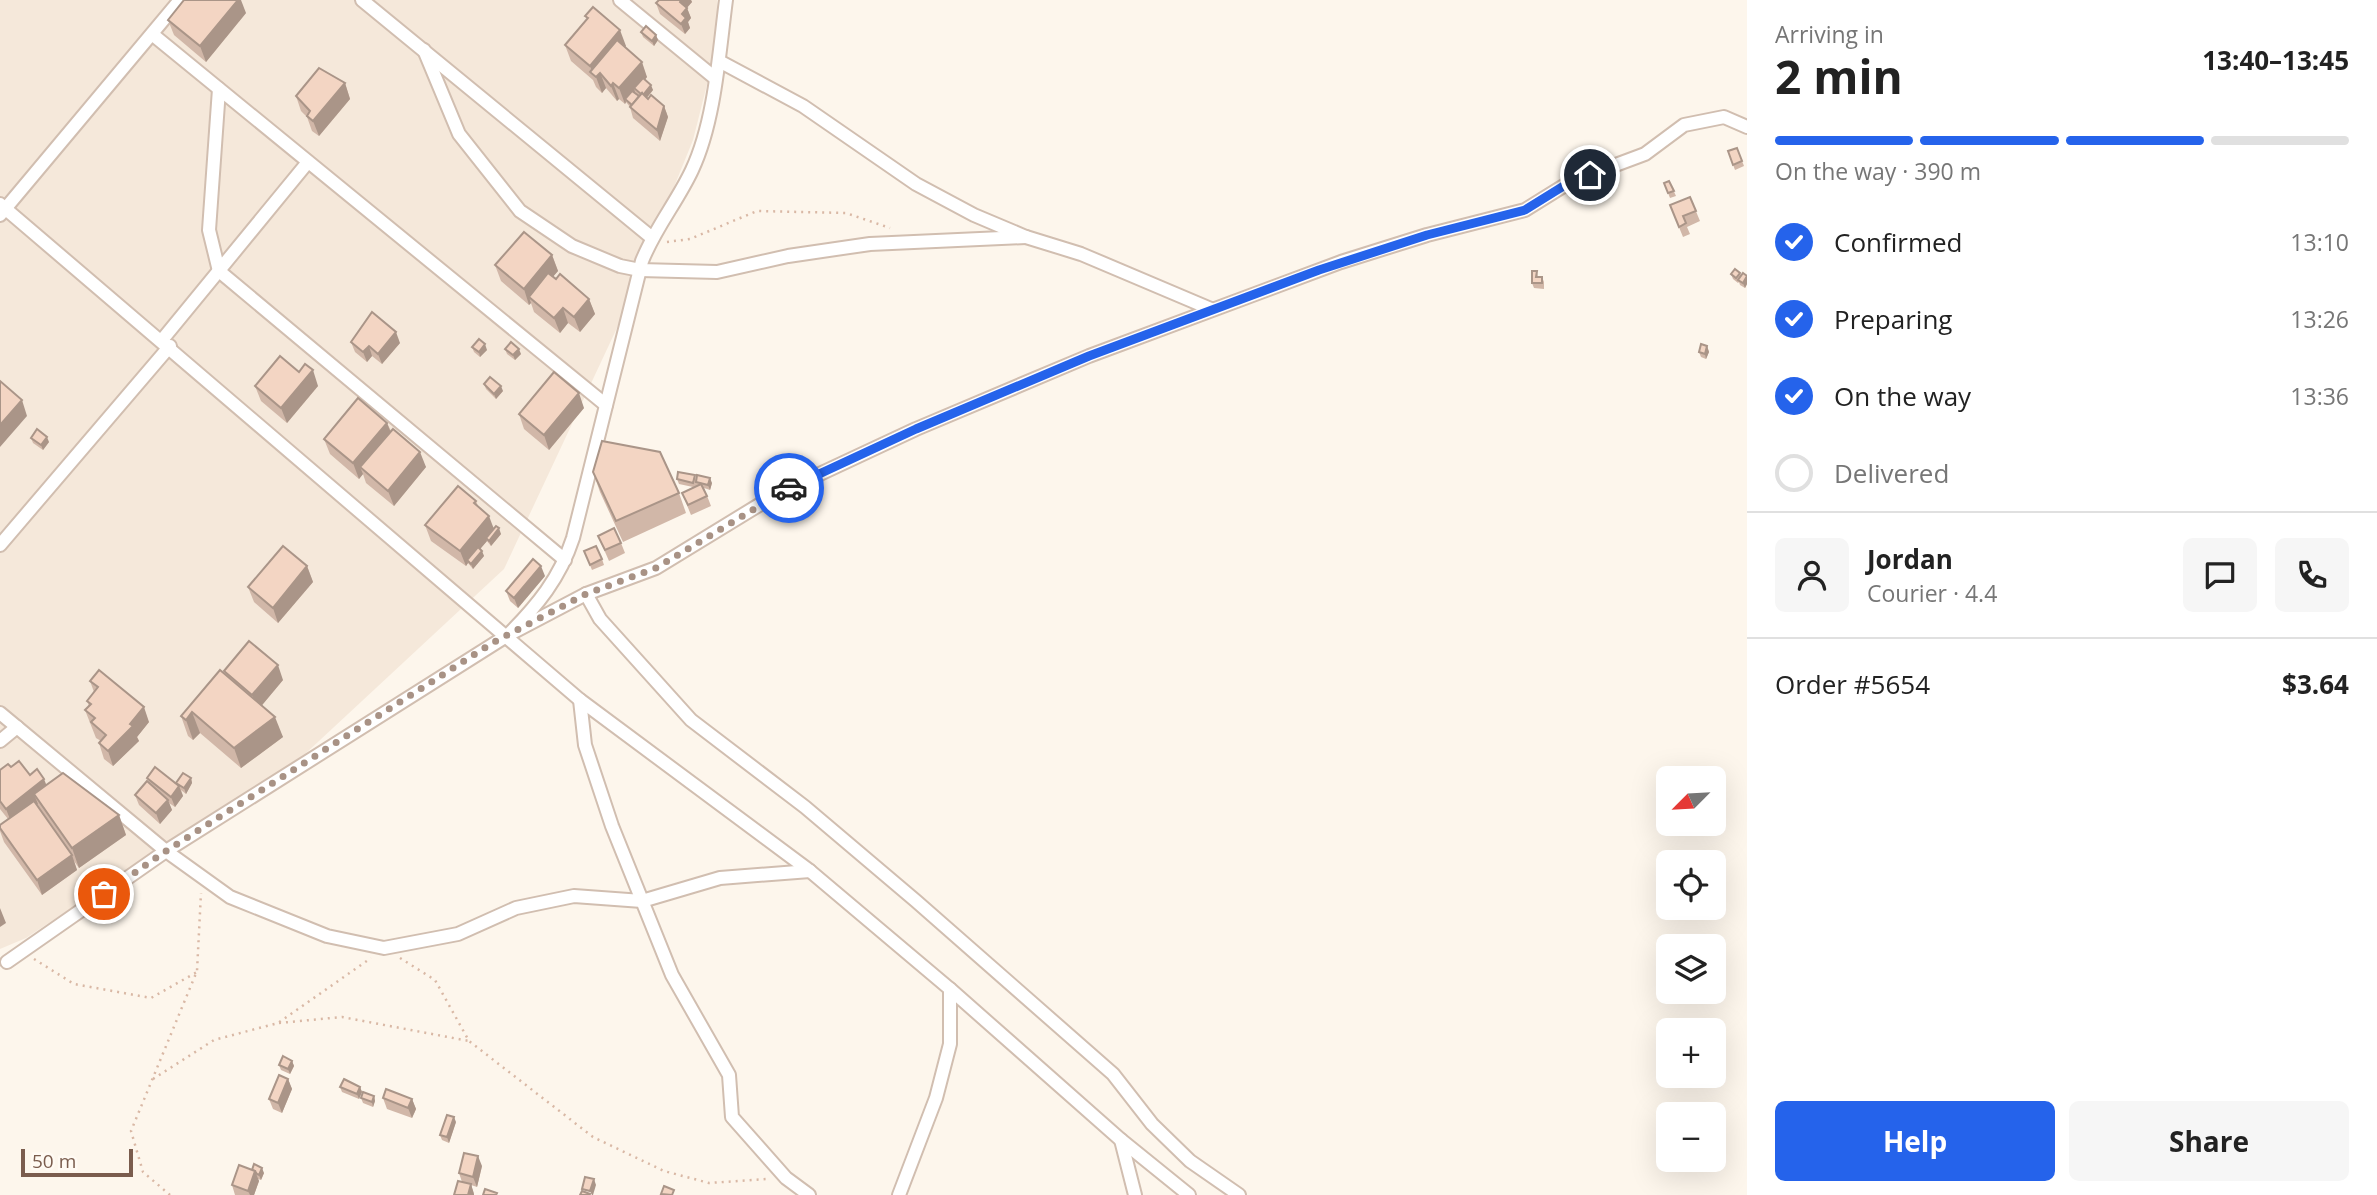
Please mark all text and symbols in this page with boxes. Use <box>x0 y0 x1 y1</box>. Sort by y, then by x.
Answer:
text: Arriving in <box>1775 18 1884 50</box>
text: 13:40–13:45 <box>2202 42 2349 78</box>
text: 2 min <box>1775 45 1903 107</box>
pin <box>1560 145 1620 205</box>
text: On the way · 390 m <box>1775 155 1981 187</box>
icon: home <box>1571 156 1609 194</box>
icon: check <box>1775 223 1813 261</box>
text: Confirmed <box>1834 224 1962 260</box>
text: 13:10 <box>2290 226 2349 258</box>
icon: check <box>1775 300 1813 338</box>
text: Preparing <box>1834 301 1952 337</box>
text: 13:26 <box>2290 303 2349 335</box>
icon: check <box>1775 377 1813 415</box>
text: On the way <box>1834 378 1971 414</box>
text: 13:36 <box>2290 380 2349 412</box>
courier <box>754 453 824 523</box>
text: Delivered <box>1834 455 1949 491</box>
icon: car <box>770 469 808 507</box>
button: person <box>1775 538 1849 612</box>
button: chat <box>2183 538 2257 612</box>
button: phone <box>2275 538 2349 612</box>
text: Jordan <box>1867 541 1953 577</box>
text: Courier · 4.4 <box>1867 577 1997 609</box>
text: Order #5654 <box>1775 666 1930 702</box>
text: $3.64 <box>2282 666 2349 702</box>
north arrow <box>1656 766 1726 836</box>
map controls <box>1656 766 1726 1172</box>
button: locate <box>1656 850 1726 920</box>
pin <box>74 864 134 924</box>
icon: bag <box>85 875 123 913</box>
button: layers <box>1656 934 1726 1004</box>
button: + <box>1656 1018 1726 1088</box>
button: Help <box>1775 1101 2055 1181</box>
button: Share <box>2069 1101 2349 1181</box>
button: − <box>1656 1102 1726 1172</box>
scale bar <box>21 1146 133 1178</box>
text: 50 m <box>32 1148 76 1174</box>

